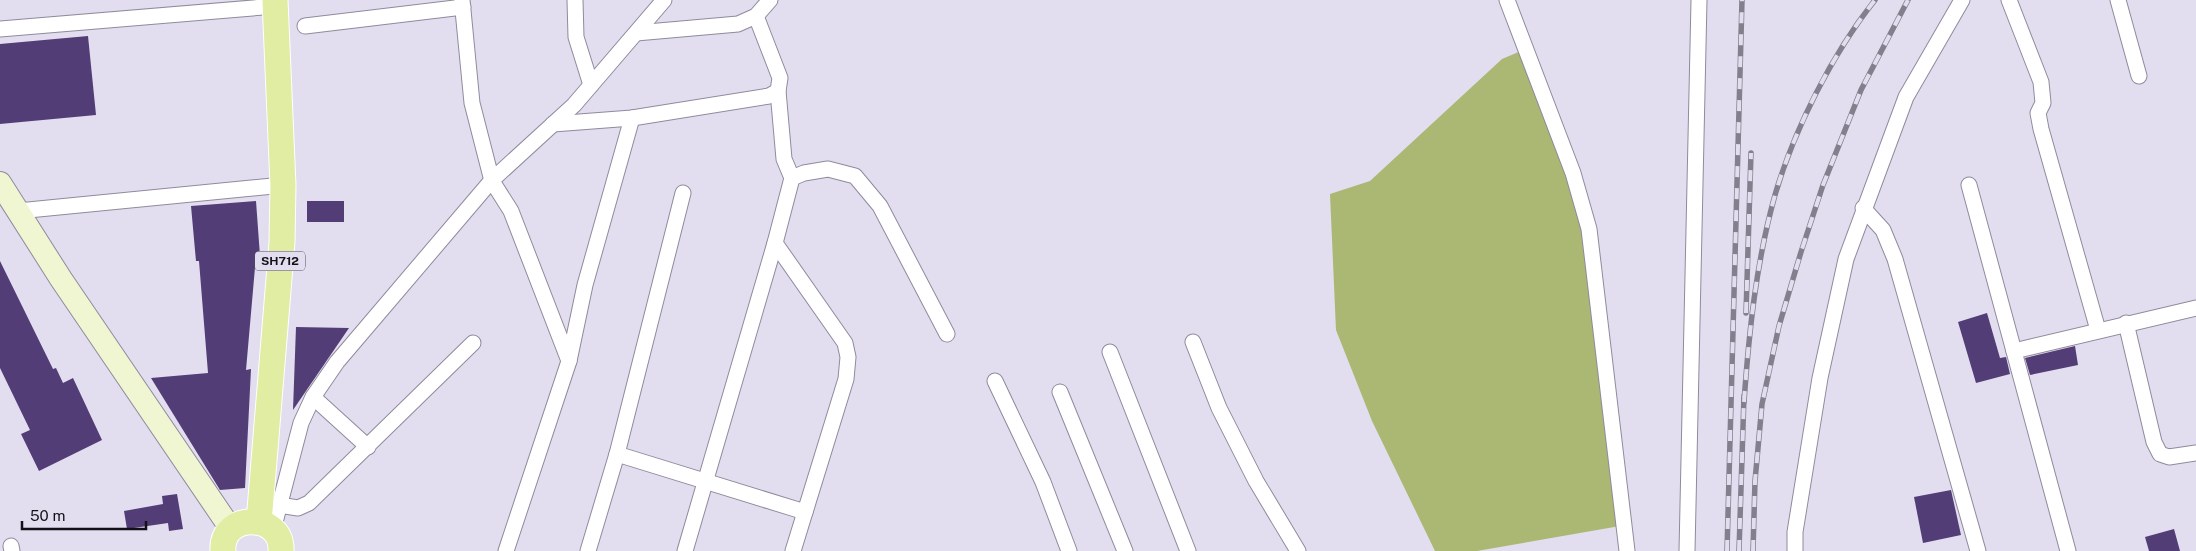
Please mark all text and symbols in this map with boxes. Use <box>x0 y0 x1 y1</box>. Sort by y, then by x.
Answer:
road number: SH712 <box>255 252 305 270</box>
scale bar <box>22 498 146 530</box>
text: 50 m <box>30 507 65 524</box>

